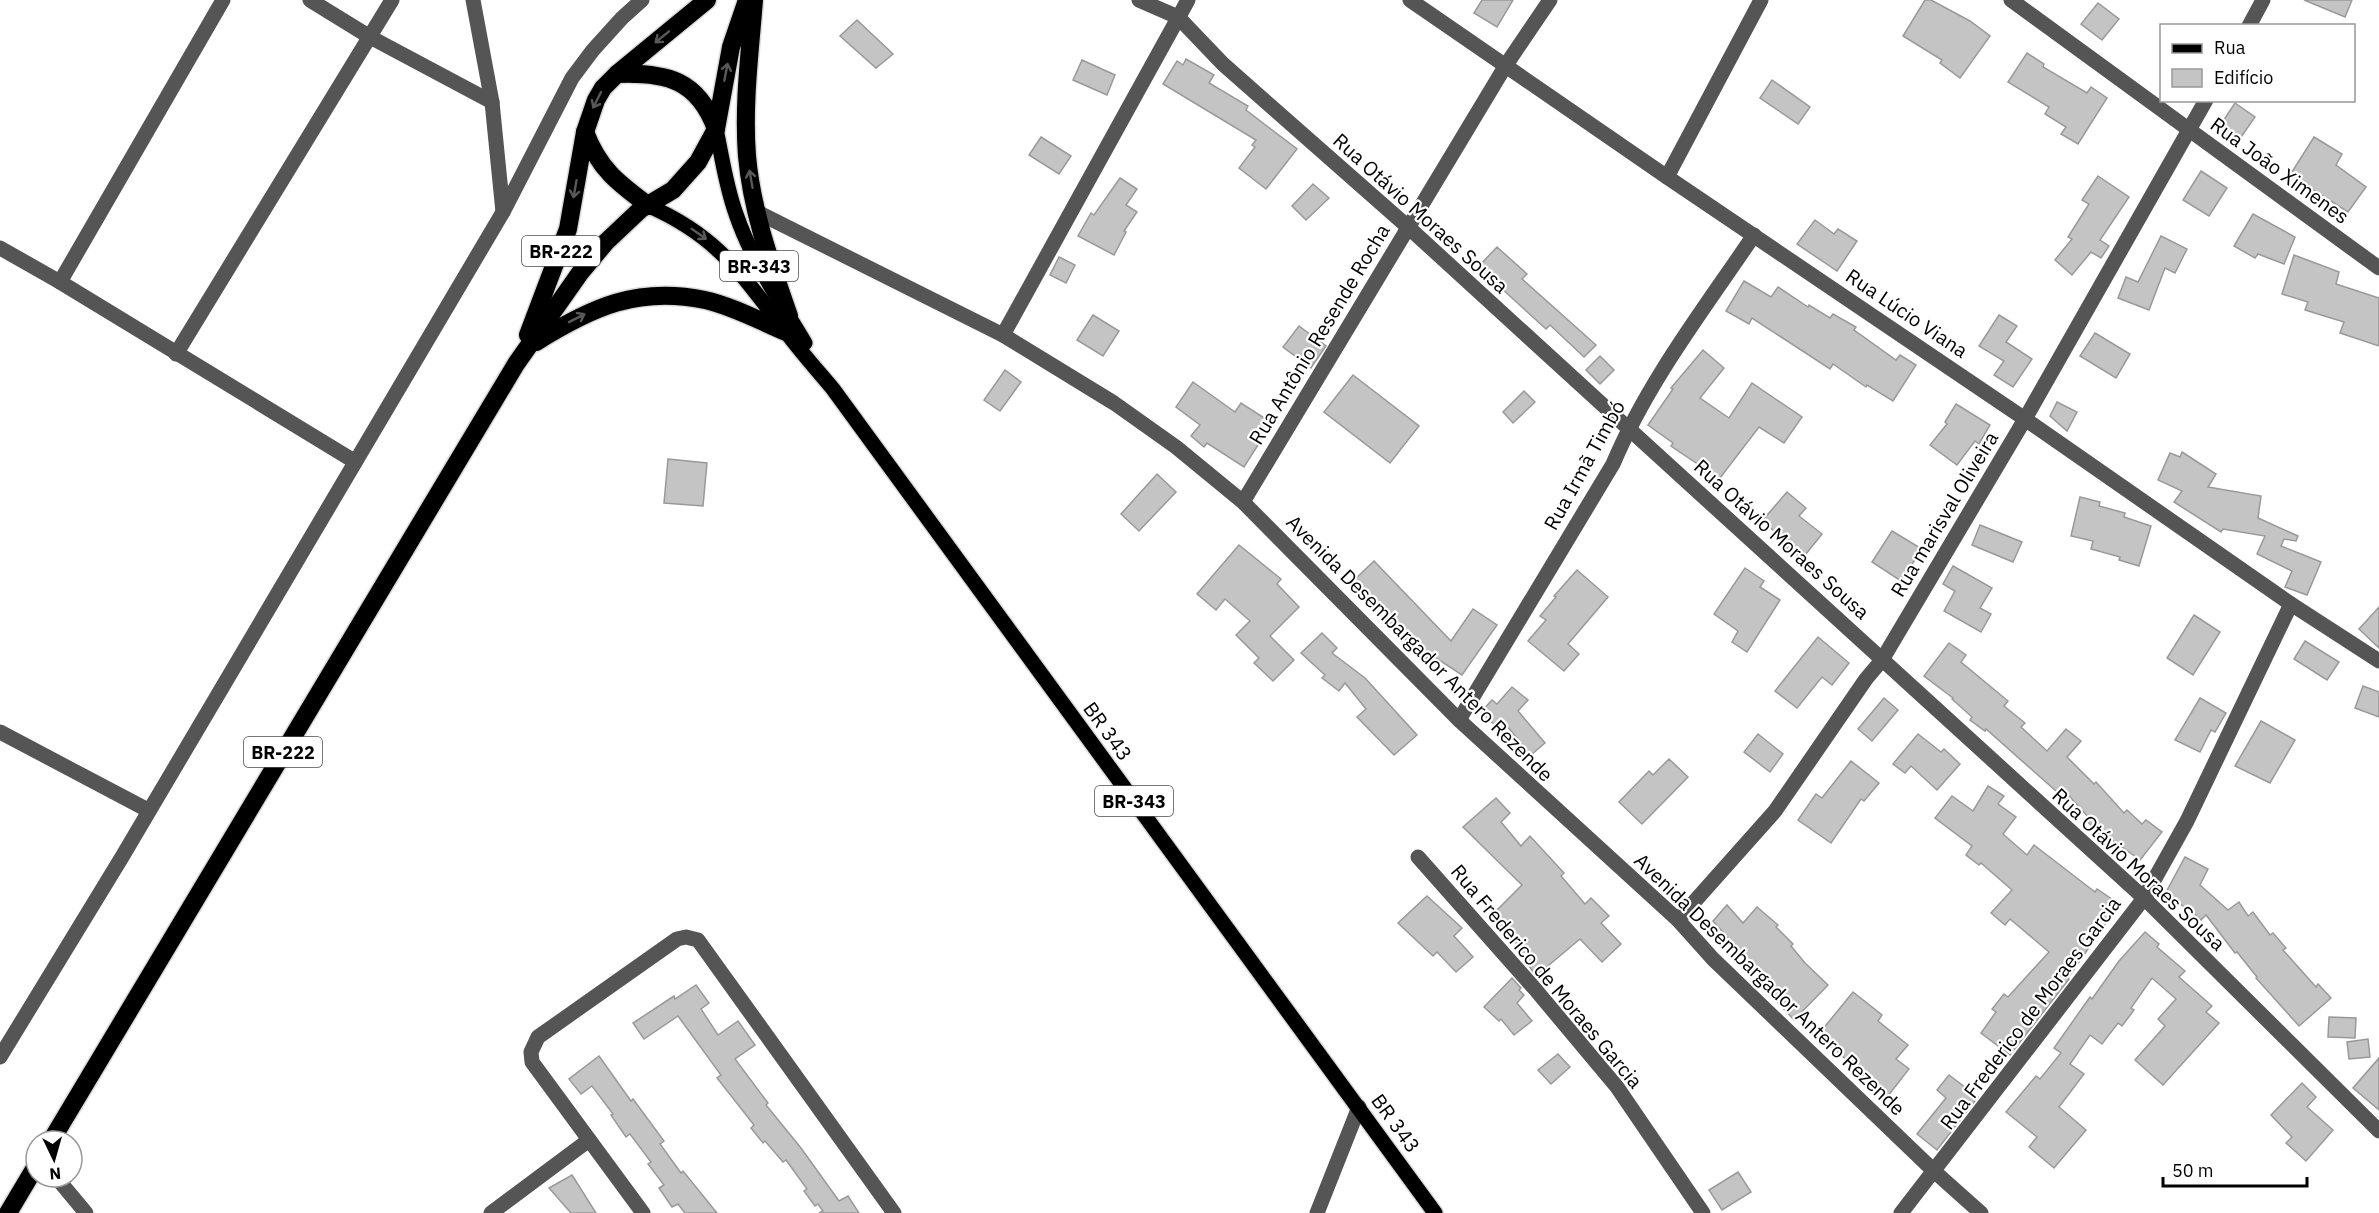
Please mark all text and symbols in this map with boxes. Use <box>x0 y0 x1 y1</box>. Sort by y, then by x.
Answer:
legend <box>2160 24 2355 102</box>
one-way arrow <box>655 31 671 44</box>
text: Rua <box>2214 36 2246 59</box>
one-way arrow <box>721 62 732 82</box>
text: Edifício <box>2214 66 2273 89</box>
one-way arrow <box>591 91 602 109</box>
street label: Rua João Ximenes <box>2205 110 2355 230</box>
street label: Rua Otávio Moraes Sousa <box>1327 127 1515 299</box>
one-way arrow <box>745 170 756 190</box>
one-way arrow <box>570 179 581 199</box>
street label: Rua Antônio Resende Rocha <box>1242 218 1396 449</box>
one-way arrow <box>691 228 707 240</box>
road number: BR-222 <box>522 236 600 266</box>
road number: BR-343 <box>720 251 798 281</box>
street label: Rua Lúcio Viana <box>1841 262 1974 364</box>
one-way arrow <box>568 312 586 323</box>
street label: Rua Irmã Timbó <box>1537 395 1631 535</box>
street label: Rua marisval Oliveira <box>1884 426 2004 602</box>
street label: Rua Otávio Moraes Sousa <box>1688 453 1876 625</box>
street label: Avenida Desembargador Antero Rezende <box>1281 509 1559 787</box>
street label: BR 343 <box>1078 696 1138 766</box>
road number: BR-222 <box>244 737 322 767</box>
street label: Rua Otávio Moraes Sousa <box>2047 782 2232 957</box>
road number: BR-343 <box>1095 786 1173 816</box>
street label: Avenida Desembargador Antero Rezende <box>1629 847 1911 1121</box>
street label: Rua Frederico de Moraes Garcia <box>1445 858 1649 1094</box>
street label: Rua Frederico de Moraes Garcia <box>1933 891 2127 1135</box>
street label: BR 343 <box>1366 1088 1426 1158</box>
north arrow <box>24 1129 84 1189</box>
scale bar <box>2163 1150 2307 1188</box>
text: 50 m <box>2172 1159 2214 1182</box>
text: N <box>49 1163 62 1184</box>

